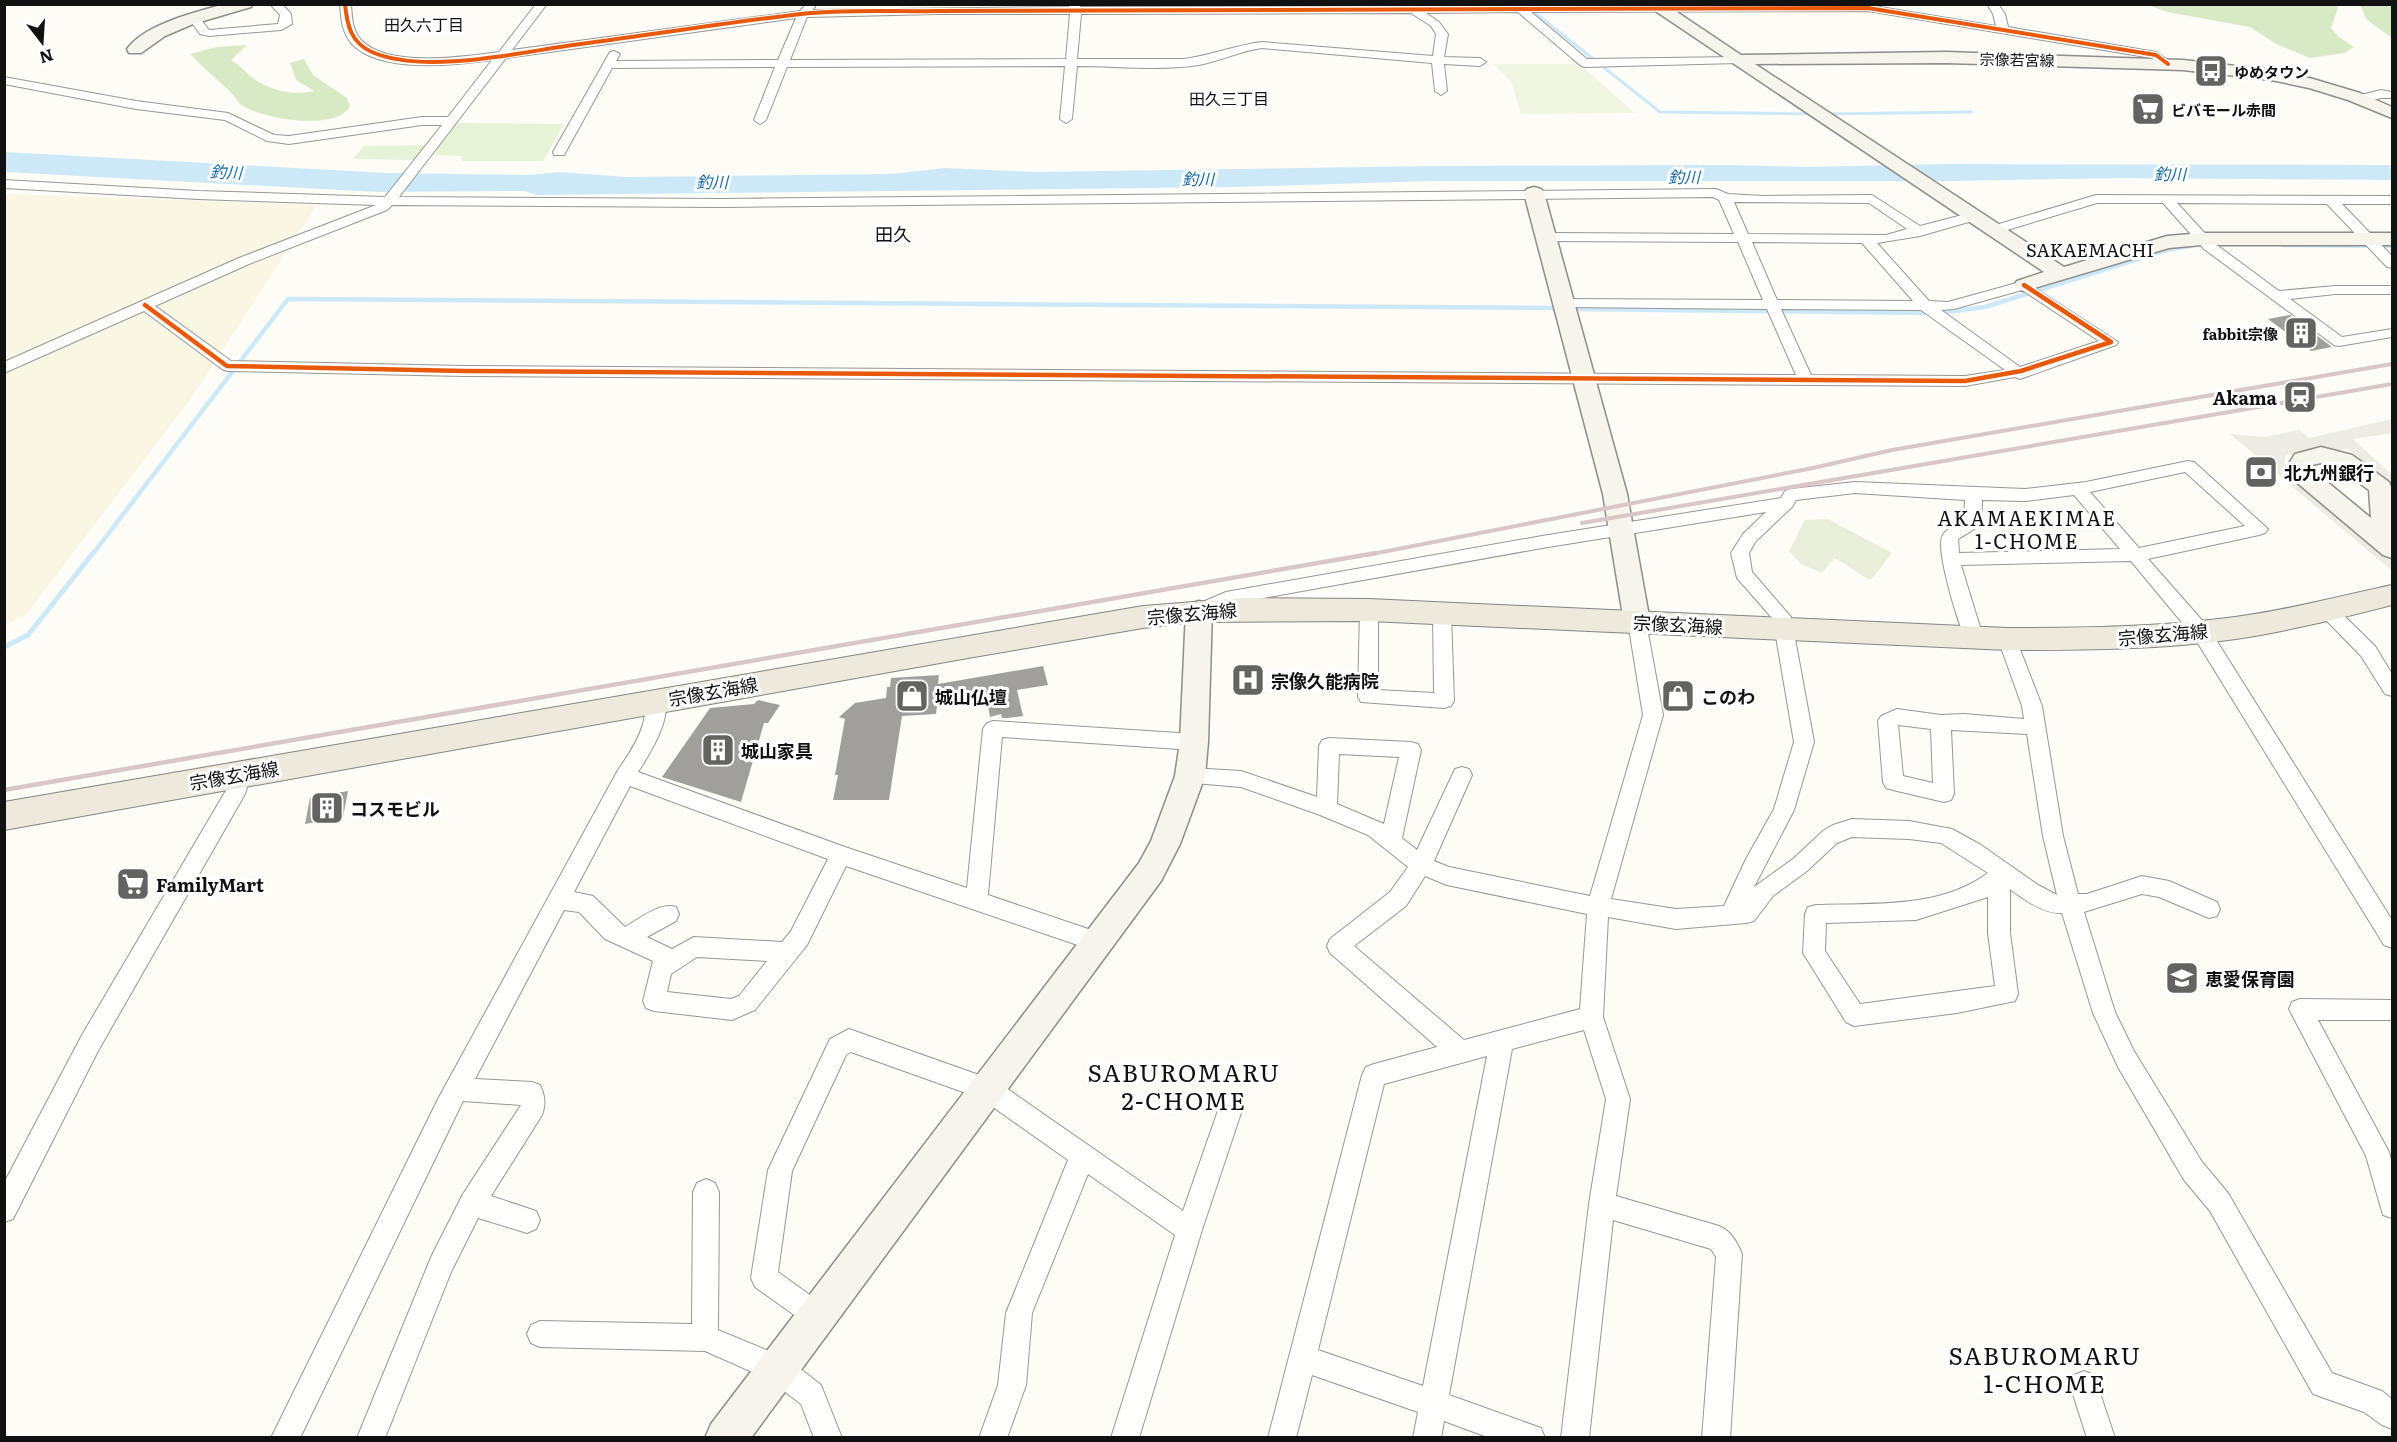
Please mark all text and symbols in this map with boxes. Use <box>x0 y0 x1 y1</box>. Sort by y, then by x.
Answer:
north arrow <box>12 12 72 72</box>
district label: 田久六丁目 <box>384 12 464 36</box>
text: N <box>37 44 57 71</box>
street label: 宗像若宮線 <box>1979 47 2055 71</box>
bus stop icon: ゆめタウン <box>2193 53 2229 89</box>
place label: ゆめタウン <box>2234 60 2309 83</box>
district label: 田久三丁目 <box>1189 86 1269 110</box>
supermarket icon: ビバモール赤間 <box>2130 91 2166 127</box>
place label: ビバモール赤間 <box>2171 98 2276 121</box>
water label: 釣川 <box>209 158 245 184</box>
water label: 釣川 <box>2154 161 2188 185</box>
water label: 釣川 <box>1668 164 1702 188</box>
water label: 釣川 <box>1182 166 1216 190</box>
water label: 釣川 <box>696 169 730 193</box>
district label: 田久 <box>875 220 911 247</box>
district label: SAKAEMACHI <box>2026 236 2154 263</box>
building icon: fabbit宗像 <box>2283 315 2319 351</box>
place label: fabbit宗像 <box>2203 322 2278 345</box>
station icon: Akama <box>2282 379 2318 415</box>
place label: Akama <box>2213 384 2278 411</box>
bank icon: 北九州銀行 <box>2243 454 2279 490</box>
place label: 北九州銀行 <box>2284 459 2374 486</box>
district label: AKAMAEKIMAE 1-CHOME <box>1937 502 2117 555</box>
street label: 宗像玄海線 <box>1146 596 1238 630</box>
street label: 宗像玄海線 <box>1632 608 1724 640</box>
street label: 宗像玄海線 <box>2117 617 2209 651</box>
hospital icon: 宗像久能病院 <box>1230 662 1266 698</box>
place label: 宗像久能病院 <box>1271 667 1379 694</box>
street label: 宗像玄海線 <box>666 670 760 712</box>
shop icon: 城山仏壇 <box>894 678 930 714</box>
shop icon: このわ <box>1660 678 1696 714</box>
place label: 城山仏壇 <box>935 683 1007 710</box>
place label: このわ <box>1701 683 1755 710</box>
building icon: 城山家具 <box>700 732 736 768</box>
place label: 城山家具 <box>741 737 813 764</box>
street label: 宗像玄海線 <box>187 754 281 796</box>
building icon: コスモビル <box>309 790 345 826</box>
place label: コスモビル <box>350 795 440 822</box>
supermarket icon: FamilyMart <box>115 866 151 902</box>
place label: FamilyMart <box>156 871 264 898</box>
school or university icon: 恵愛保育園 <box>2164 960 2200 996</box>
place label: 恵愛保育園 <box>2205 965 2295 992</box>
district label: SABUROMARU 2-CHOME <box>1088 1054 1280 1117</box>
district label: SABUROMARU 1-CHOME <box>1949 1337 2141 1400</box>

